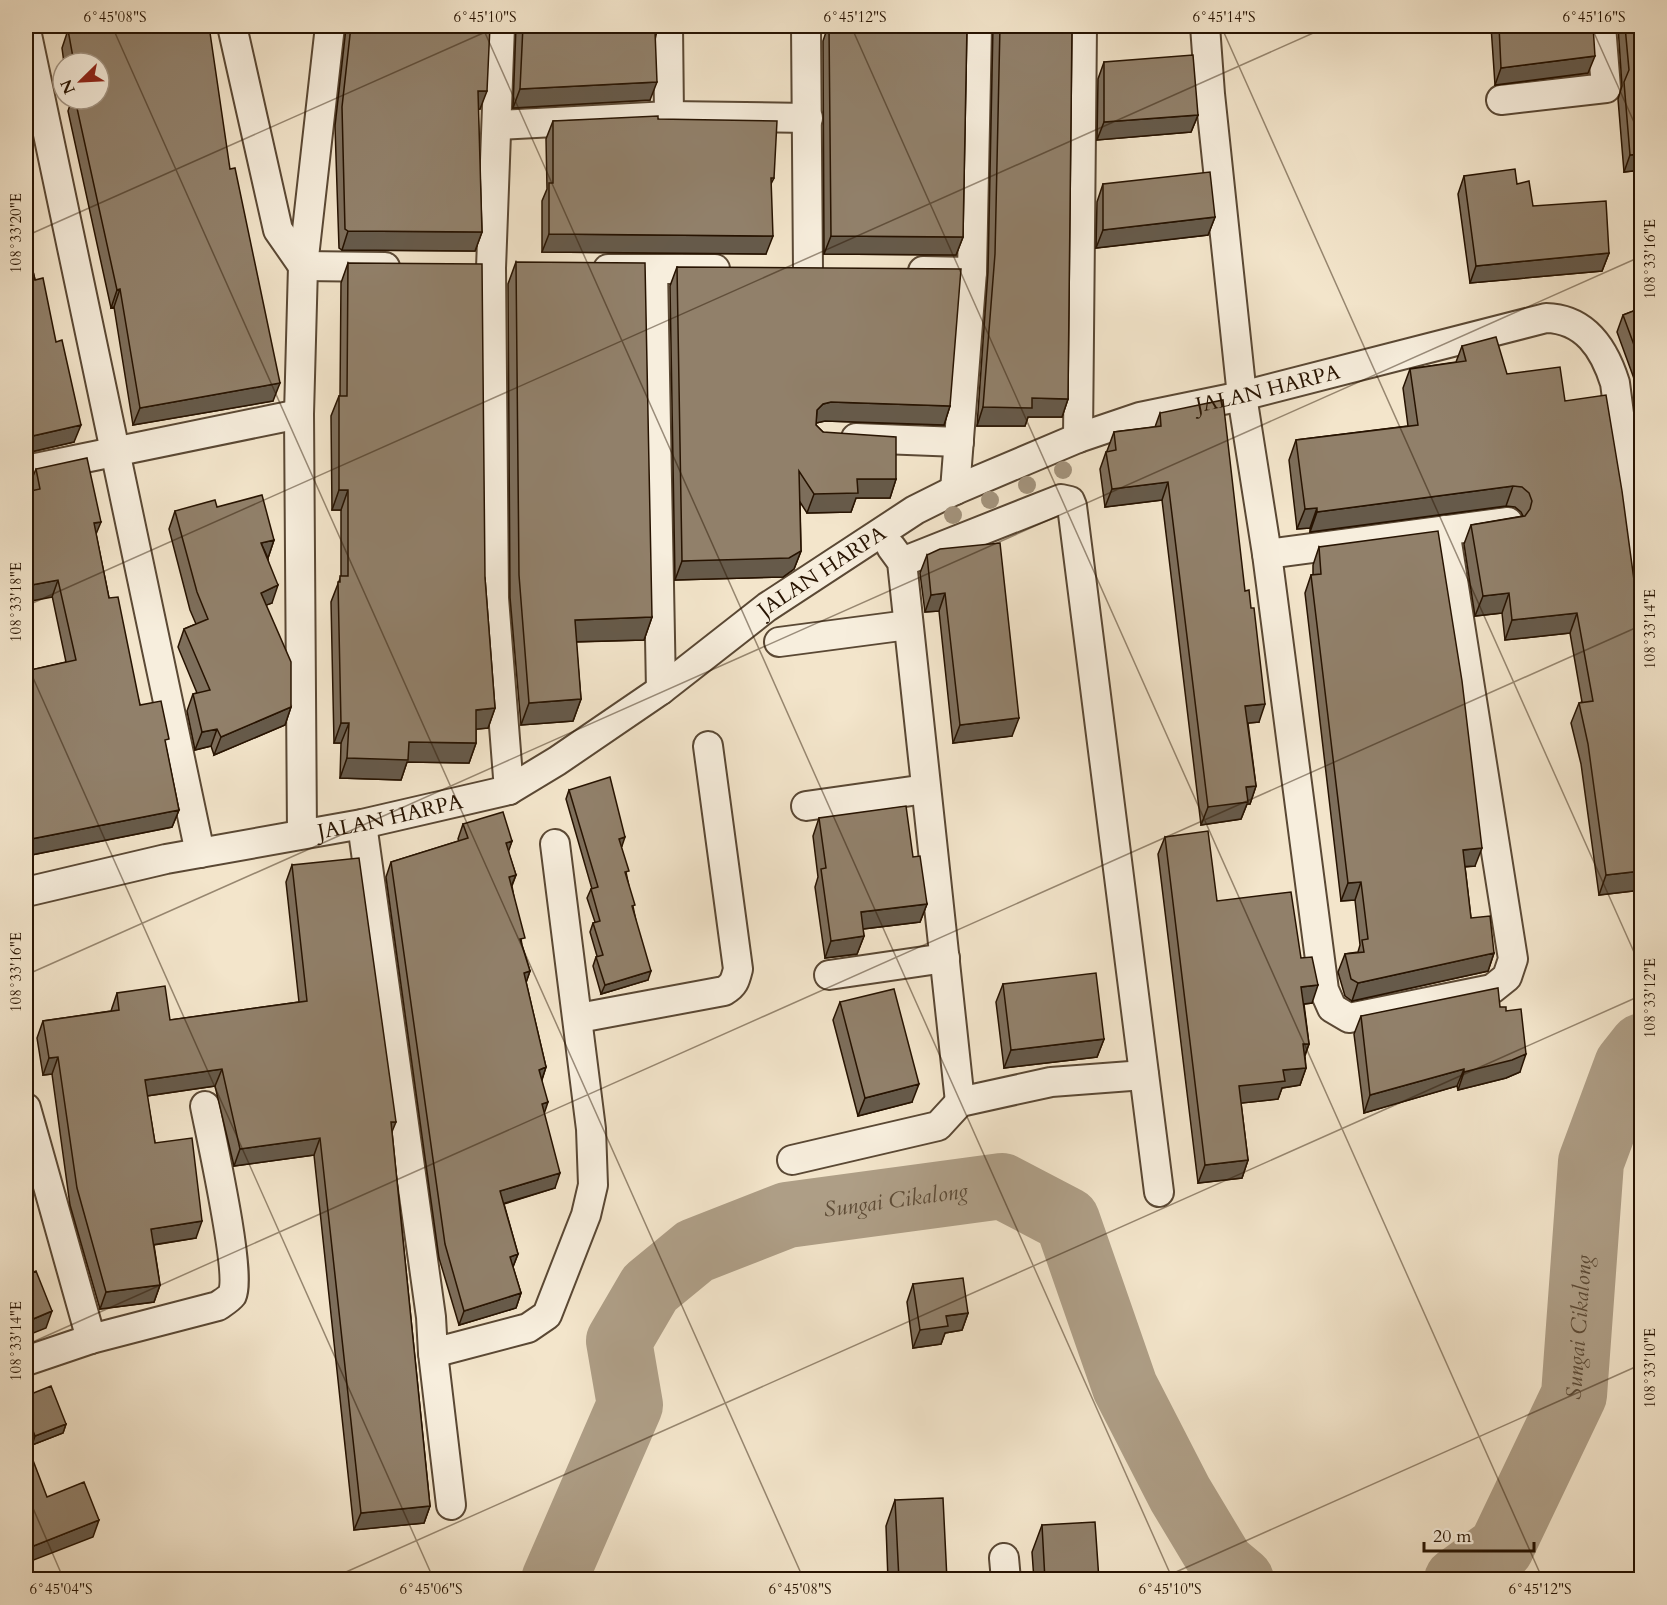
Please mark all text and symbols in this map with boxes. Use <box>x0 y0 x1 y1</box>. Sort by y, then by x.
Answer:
text: 6°45'08"S <box>83 7 147 27</box>
text: 6°45'10"S <box>453 7 517 27</box>
text: 6°45'12"S <box>823 7 887 27</box>
text: 6°45'14"S <box>1192 7 1256 27</box>
text: 6°45'16"S <box>1562 7 1626 27</box>
north arrow <box>51 51 111 111</box>
text: N <box>55 76 81 98</box>
text: 108°33'20"E <box>6 193 26 273</box>
text: 108°33'16"E <box>1640 219 1660 299</box>
street label: JALAN HARPA <box>1190 357 1343 420</box>
street label: JALAN HARPA <box>749 518 892 625</box>
text: 108°33'18"E <box>6 562 26 642</box>
text: 108°33'14"E <box>1640 589 1660 669</box>
street label: JALAN HARPA <box>312 787 466 847</box>
text: 108°33'16"E <box>6 932 26 1012</box>
text: 108°33'12"E <box>1640 958 1660 1038</box>
water label: Sungai Cikalong <box>822 1176 970 1225</box>
water label: Sungai Cikalong <box>1559 1253 1599 1401</box>
text: 108°33'14"E <box>6 1301 26 1381</box>
text: 108°33'10"E <box>1640 1328 1660 1408</box>
scale bar <box>1424 1515 1534 1553</box>
text: 20 m <box>1433 1524 1472 1549</box>
text: 6°45'04"S <box>29 1579 93 1599</box>
text: 6°45'06"S <box>399 1579 463 1599</box>
text: 6°45'08"S <box>768 1579 832 1599</box>
text: 6°45'10"S <box>1138 1579 1202 1599</box>
text: 6°45'12"S <box>1508 1579 1572 1599</box>

